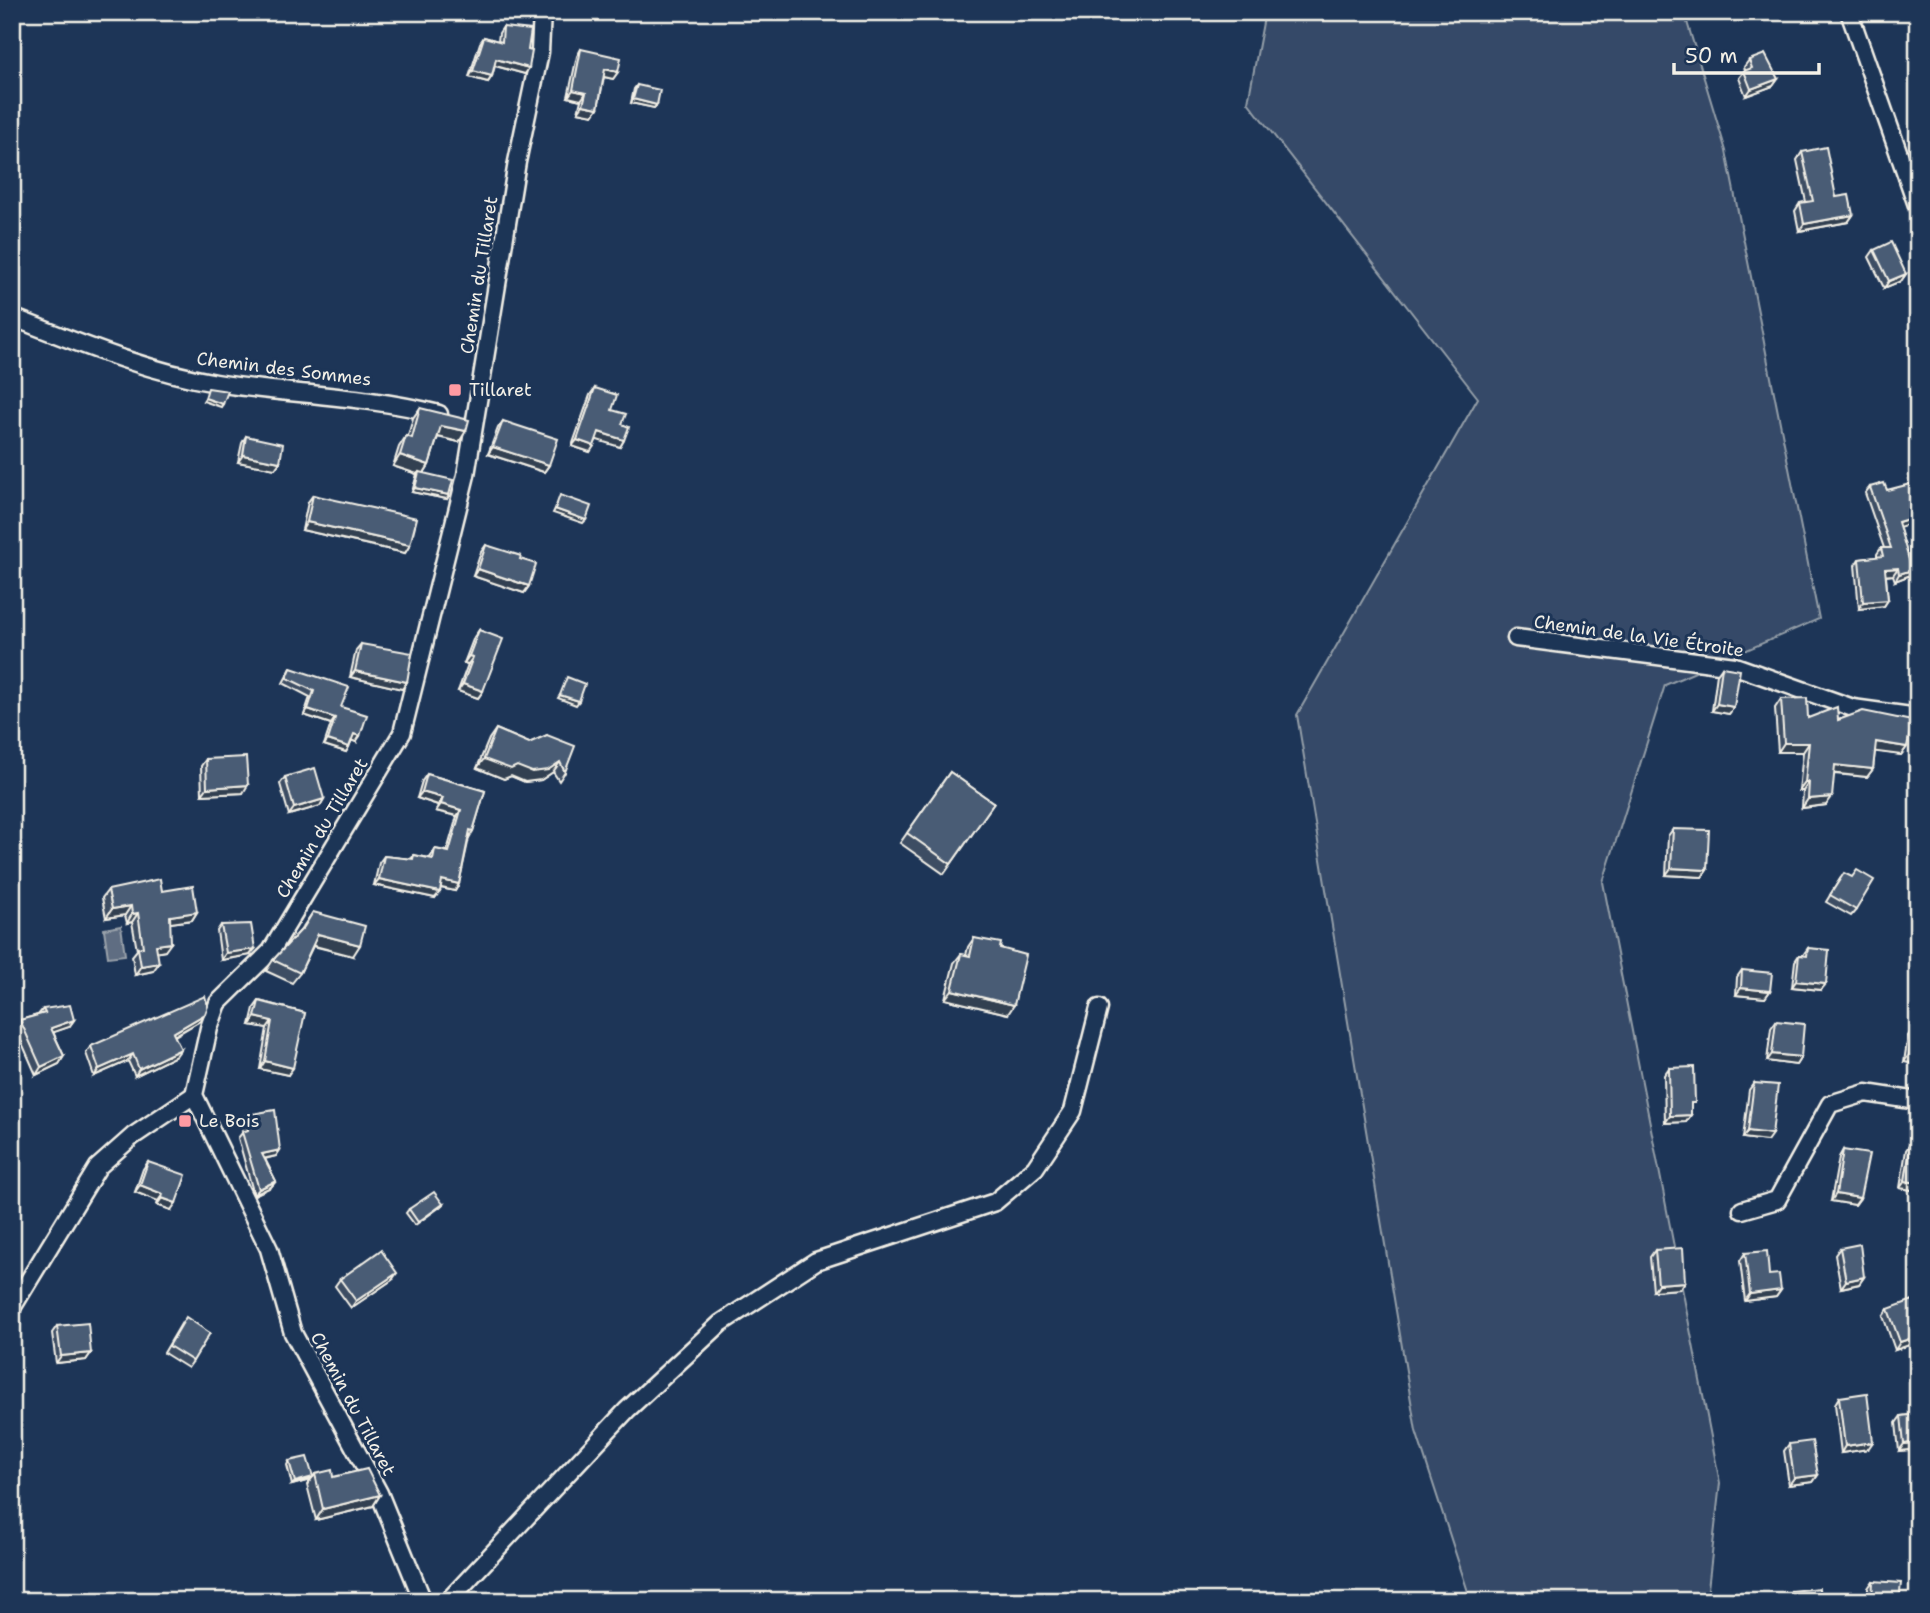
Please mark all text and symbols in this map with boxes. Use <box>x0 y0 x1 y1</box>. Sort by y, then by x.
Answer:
scale bar <box>1674 32 1820 76</box>
text: 50 m <box>1685 42 1738 70</box>
street label: Chemin du Tillaret <box>455 194 503 356</box>
street label: Chemin des Sommes <box>195 346 373 392</box>
place label: Tillaret <box>469 378 532 402</box>
marker: Tillaret <box>447 382 463 398</box>
street label: Chemin de la Vie Étroite <box>1532 609 1746 663</box>
street label: Chemin du Tillaret <box>271 753 373 903</box>
place label: Le Bois <box>199 1109 260 1133</box>
marker: Le Bois <box>177 1113 193 1129</box>
street label: Chemin du Tillaret <box>305 1328 401 1480</box>

